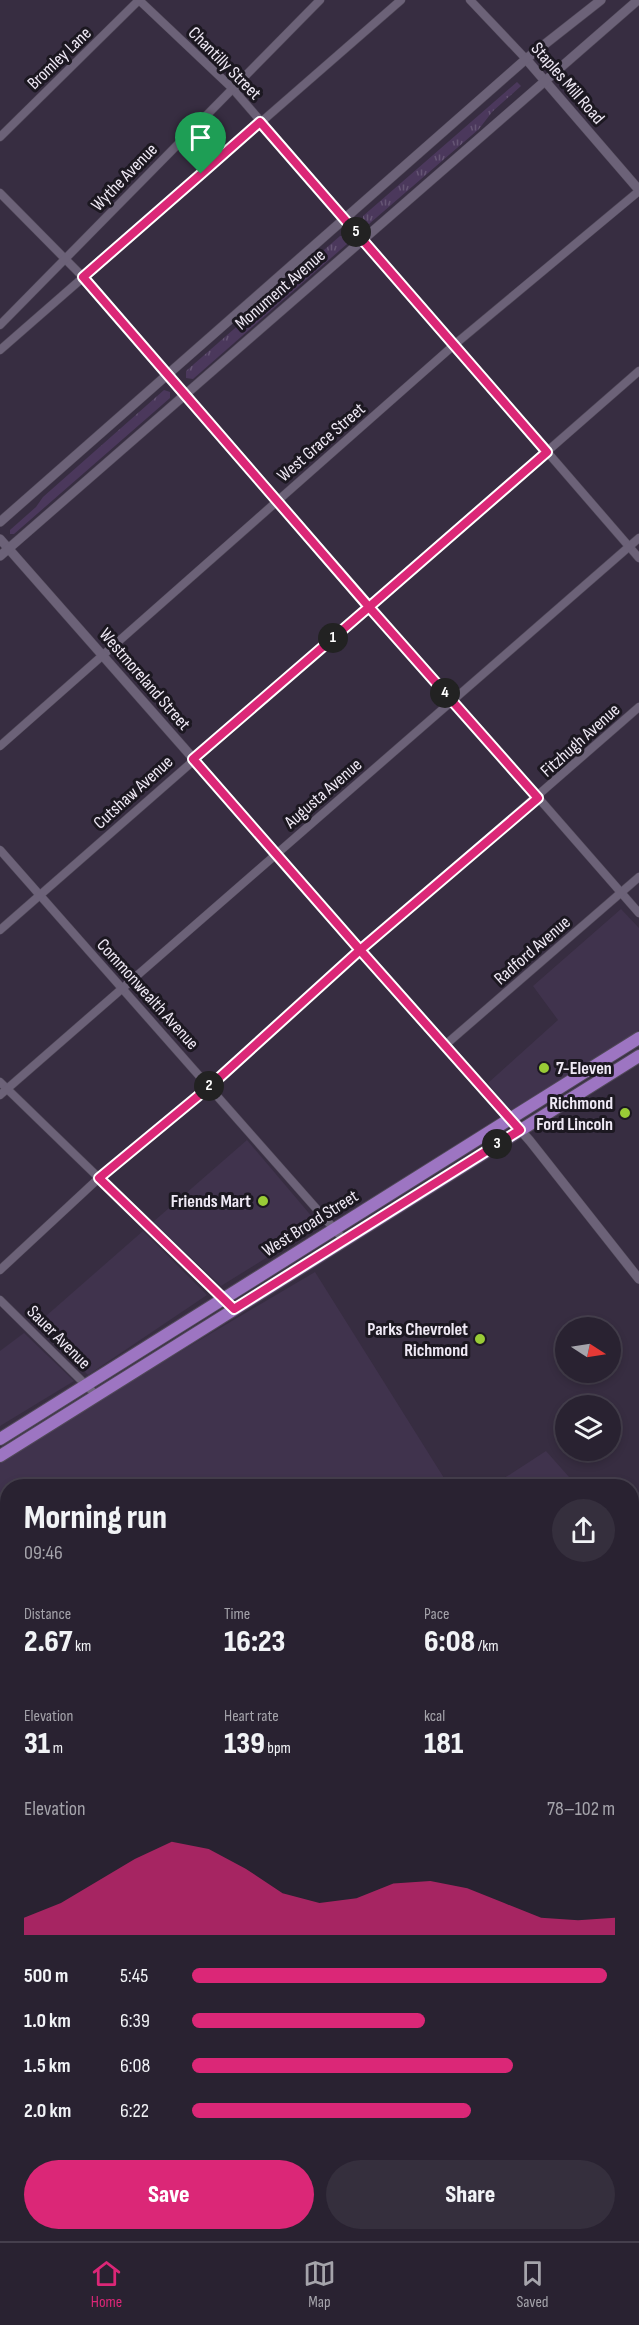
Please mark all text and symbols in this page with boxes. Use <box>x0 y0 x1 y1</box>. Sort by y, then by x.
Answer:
street label: Bromley Lane <box>23 23 96 94</box>
street label: Chantilly Street <box>184 23 266 105</box>
street label: Staples Mill Road <box>527 38 609 128</box>
pin <box>175 112 226 174</box>
icon: arrive <box>184 121 217 154</box>
street label: Wythe Avenue <box>87 139 162 216</box>
pin: 5 <box>341 217 371 247</box>
text: 5 <box>352 222 360 241</box>
street label: Monument Avenue <box>231 245 330 334</box>
street label: West Grace Street <box>273 398 370 486</box>
pin: 1 <box>318 623 348 653</box>
street label: Westmoreland Street <box>95 624 195 735</box>
text: 1 <box>330 628 336 647</box>
pin: 4 <box>430 678 460 708</box>
text: 4 <box>441 683 449 702</box>
street label: Fitzhugh Avenue <box>536 699 624 781</box>
street label: Cutshaw Avenue <box>89 751 177 833</box>
street label: Augusta Avenue <box>280 754 366 833</box>
street label: Radford Avenue <box>490 912 575 989</box>
street label: Commonwealth Avenue <box>92 935 203 1054</box>
place label: 7-Eleven <box>556 1058 612 1079</box>
marker: 7-Eleven <box>537 1061 551 1075</box>
pin: 2 <box>194 1071 224 1101</box>
text: 2 <box>205 1076 213 1095</box>
place label: Richmond Ford Lincoln <box>536 1093 613 1135</box>
marker: Richmond Ford Lincoln <box>618 1106 632 1120</box>
pin: 3 <box>482 1129 512 1159</box>
text: 3 <box>493 1134 501 1153</box>
street label: West Broad Street <box>258 1185 363 1261</box>
place label: Friends Mart <box>171 1191 251 1212</box>
marker: Friends Mart <box>256 1194 270 1208</box>
street label: Sauer Avenue <box>22 1301 95 1374</box>
north arrow <box>555 1317 621 1383</box>
map controls <box>555 1317 621 1461</box>
place label: Parks Chevrolet Richmond <box>367 1319 468 1361</box>
marker: Parks Chevrolet Richmond <box>473 1332 487 1346</box>
button: layers <box>555 1395 621 1461</box>
text: Morning run <box>24 1498 167 1538</box>
button: share <box>552 1499 615 1562</box>
text: 09:46 <box>24 1541 63 1565</box>
text: Distance <box>24 1605 71 1624</box>
text: Time <box>224 1605 250 1624</box>
text: Pace <box>424 1605 449 1624</box>
text: 2.67 <box>24 1624 72 1660</box>
text: 16:23 <box>224 1624 285 1660</box>
text: 6:08 <box>424 1624 475 1660</box>
text: km <box>72 1637 91 1656</box>
text: /km <box>475 1637 499 1656</box>
text: Elevation <box>24 1707 73 1726</box>
text: Heart rate <box>224 1707 279 1726</box>
text: kcal <box>424 1707 445 1726</box>
text: 31 <box>24 1726 50 1762</box>
text: 139 <box>224 1726 265 1762</box>
text: 181 <box>424 1726 463 1762</box>
text: m <box>50 1739 63 1758</box>
text: bpm <box>265 1739 291 1758</box>
text: Elevation <box>24 1797 86 1821</box>
text: 78–102 m <box>547 1797 615 1821</box>
text: 500 m <box>24 1964 68 1988</box>
text: 5:45 <box>120 1964 148 1988</box>
text: 1.0 km <box>24 2009 71 2033</box>
text: 6:39 <box>120 2009 150 2033</box>
text: 1.5 km <box>24 2054 70 2078</box>
text: 6:08 <box>120 2054 150 2078</box>
text: 2.0 km <box>24 2099 71 2123</box>
text: 6:22 <box>120 2099 149 2123</box>
button: Save <box>24 2160 314 2229</box>
button: Share <box>326 2160 615 2229</box>
tab: Home <box>90 2257 123 2312</box>
tab: Map <box>303 2257 336 2312</box>
tab: Saved <box>516 2257 549 2312</box>

